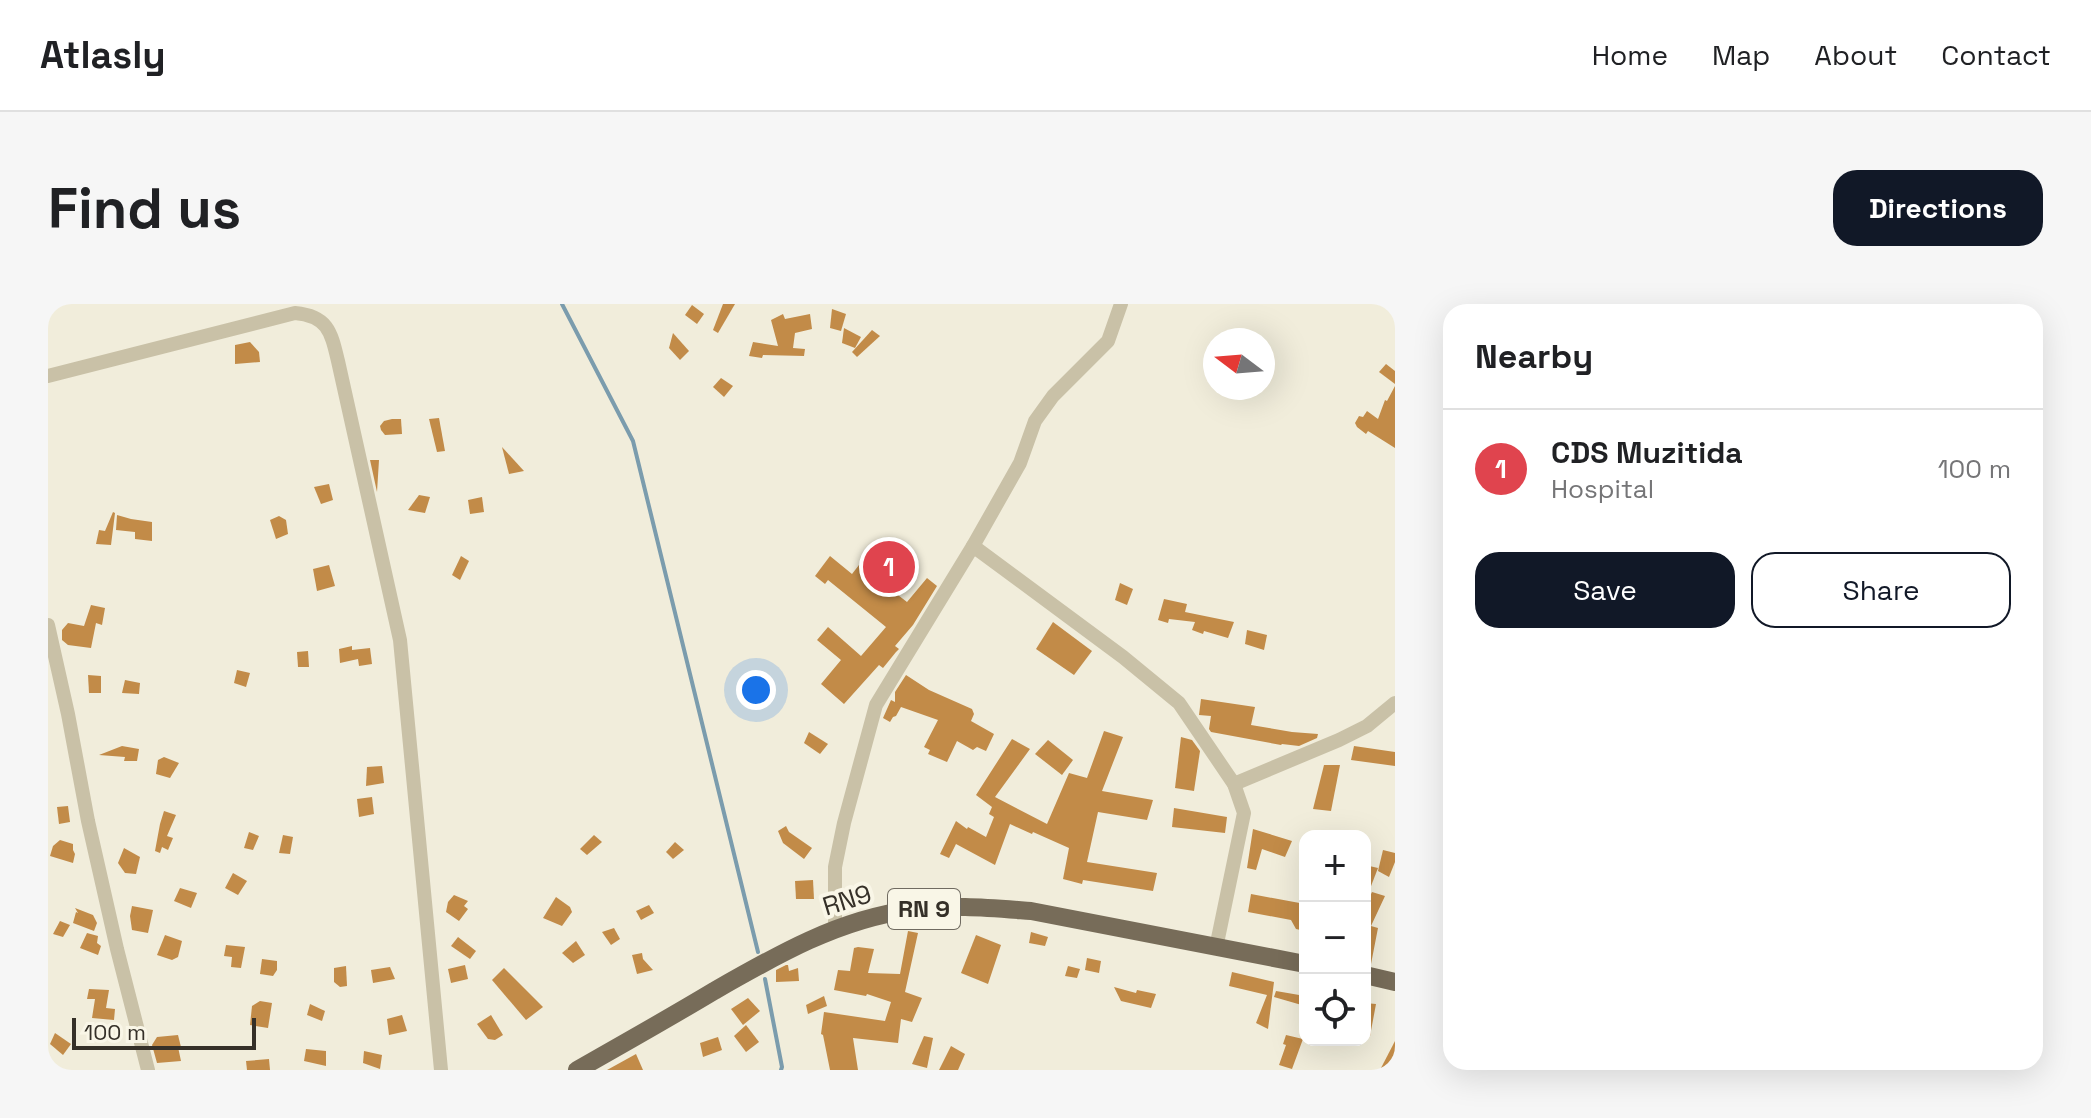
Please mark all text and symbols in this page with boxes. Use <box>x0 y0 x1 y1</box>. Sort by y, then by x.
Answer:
text: Atlasly <box>40 31 166 79</box>
text: Home <box>1592 37 1668 73</box>
text: Map <box>1712 37 1770 73</box>
text: About <box>1814 37 1897 73</box>
text: Contact <box>1941 37 2051 73</box>
button: Directions <box>1833 170 2043 246</box>
text: Find us <box>48 173 241 244</box>
north arrow <box>1203 328 1275 400</box>
text: Nearby <box>1475 335 1593 378</box>
text: CDS Muzitida <box>1551 433 1743 472</box>
text: 1 <box>1495 452 1507 486</box>
text: 100 m <box>1938 452 2011 486</box>
text: Hospital <box>1551 472 1654 506</box>
pin: 1 <box>863 537 915 597</box>
button: Save <box>1475 552 1735 628</box>
button: Share <box>1751 552 2011 628</box>
your location <box>736 670 776 710</box>
map controls <box>1299 830 1371 1046</box>
button: + <box>1299 830 1371 902</box>
street label: RN9 <box>818 876 876 924</box>
road number: RN 9 <box>888 889 960 929</box>
button: − <box>1299 902 1371 974</box>
button: locate <box>1299 974 1371 1046</box>
scale bar <box>72 1014 256 1050</box>
text: 100 m <box>84 1018 146 1046</box>

